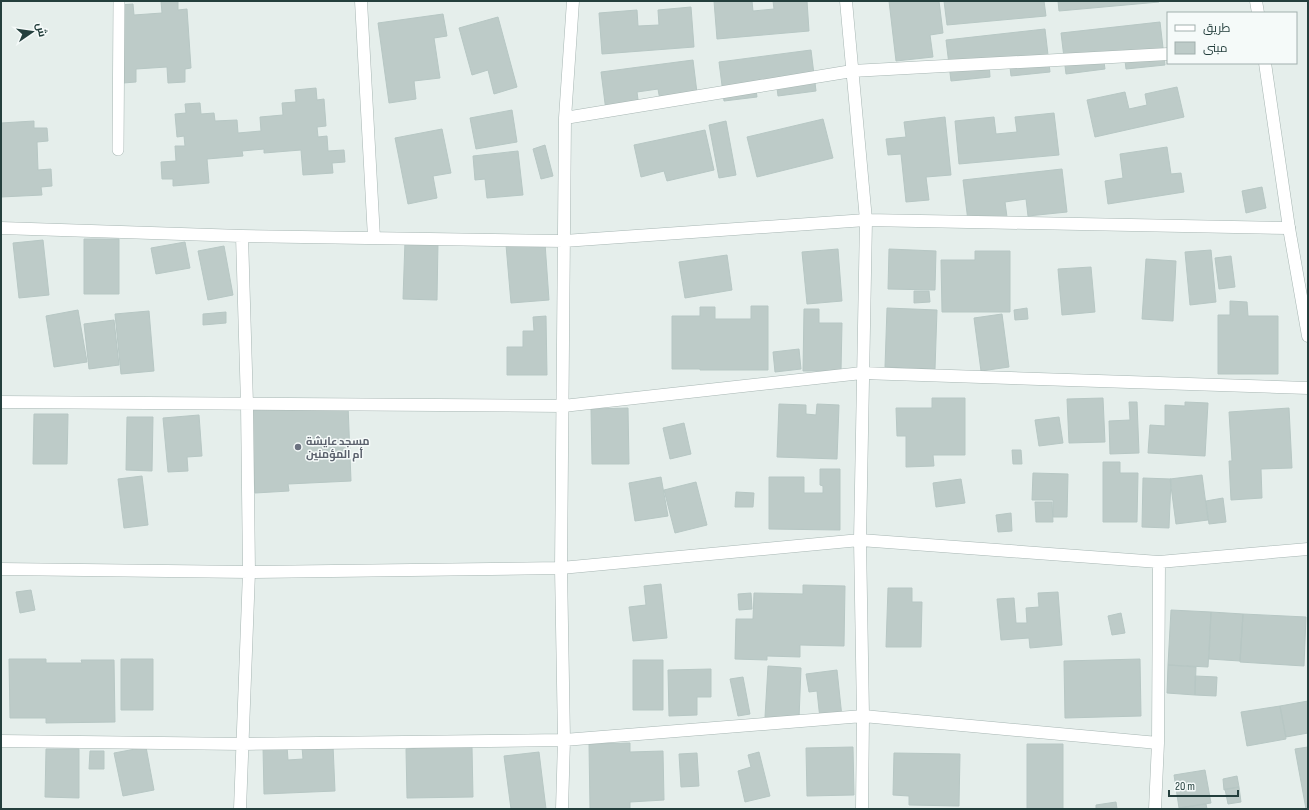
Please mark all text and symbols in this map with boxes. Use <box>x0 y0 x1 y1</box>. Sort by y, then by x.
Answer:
north arrow <box>12 12 52 52</box>
legend <box>1167 12 1297 64</box>
text: طريق <box>1203 21 1231 36</box>
text: ش <box>33 22 49 38</box>
text: مبنى <box>1203 41 1228 56</box>
place label: مسجد عايشة أم المؤمنين <box>306 435 370 462</box>
marker: مسجد عايشة أم المؤمنين <box>293 442 303 452</box>
scale bar <box>1169 772 1238 798</box>
text: 20 m <box>1175 779 1195 794</box>

